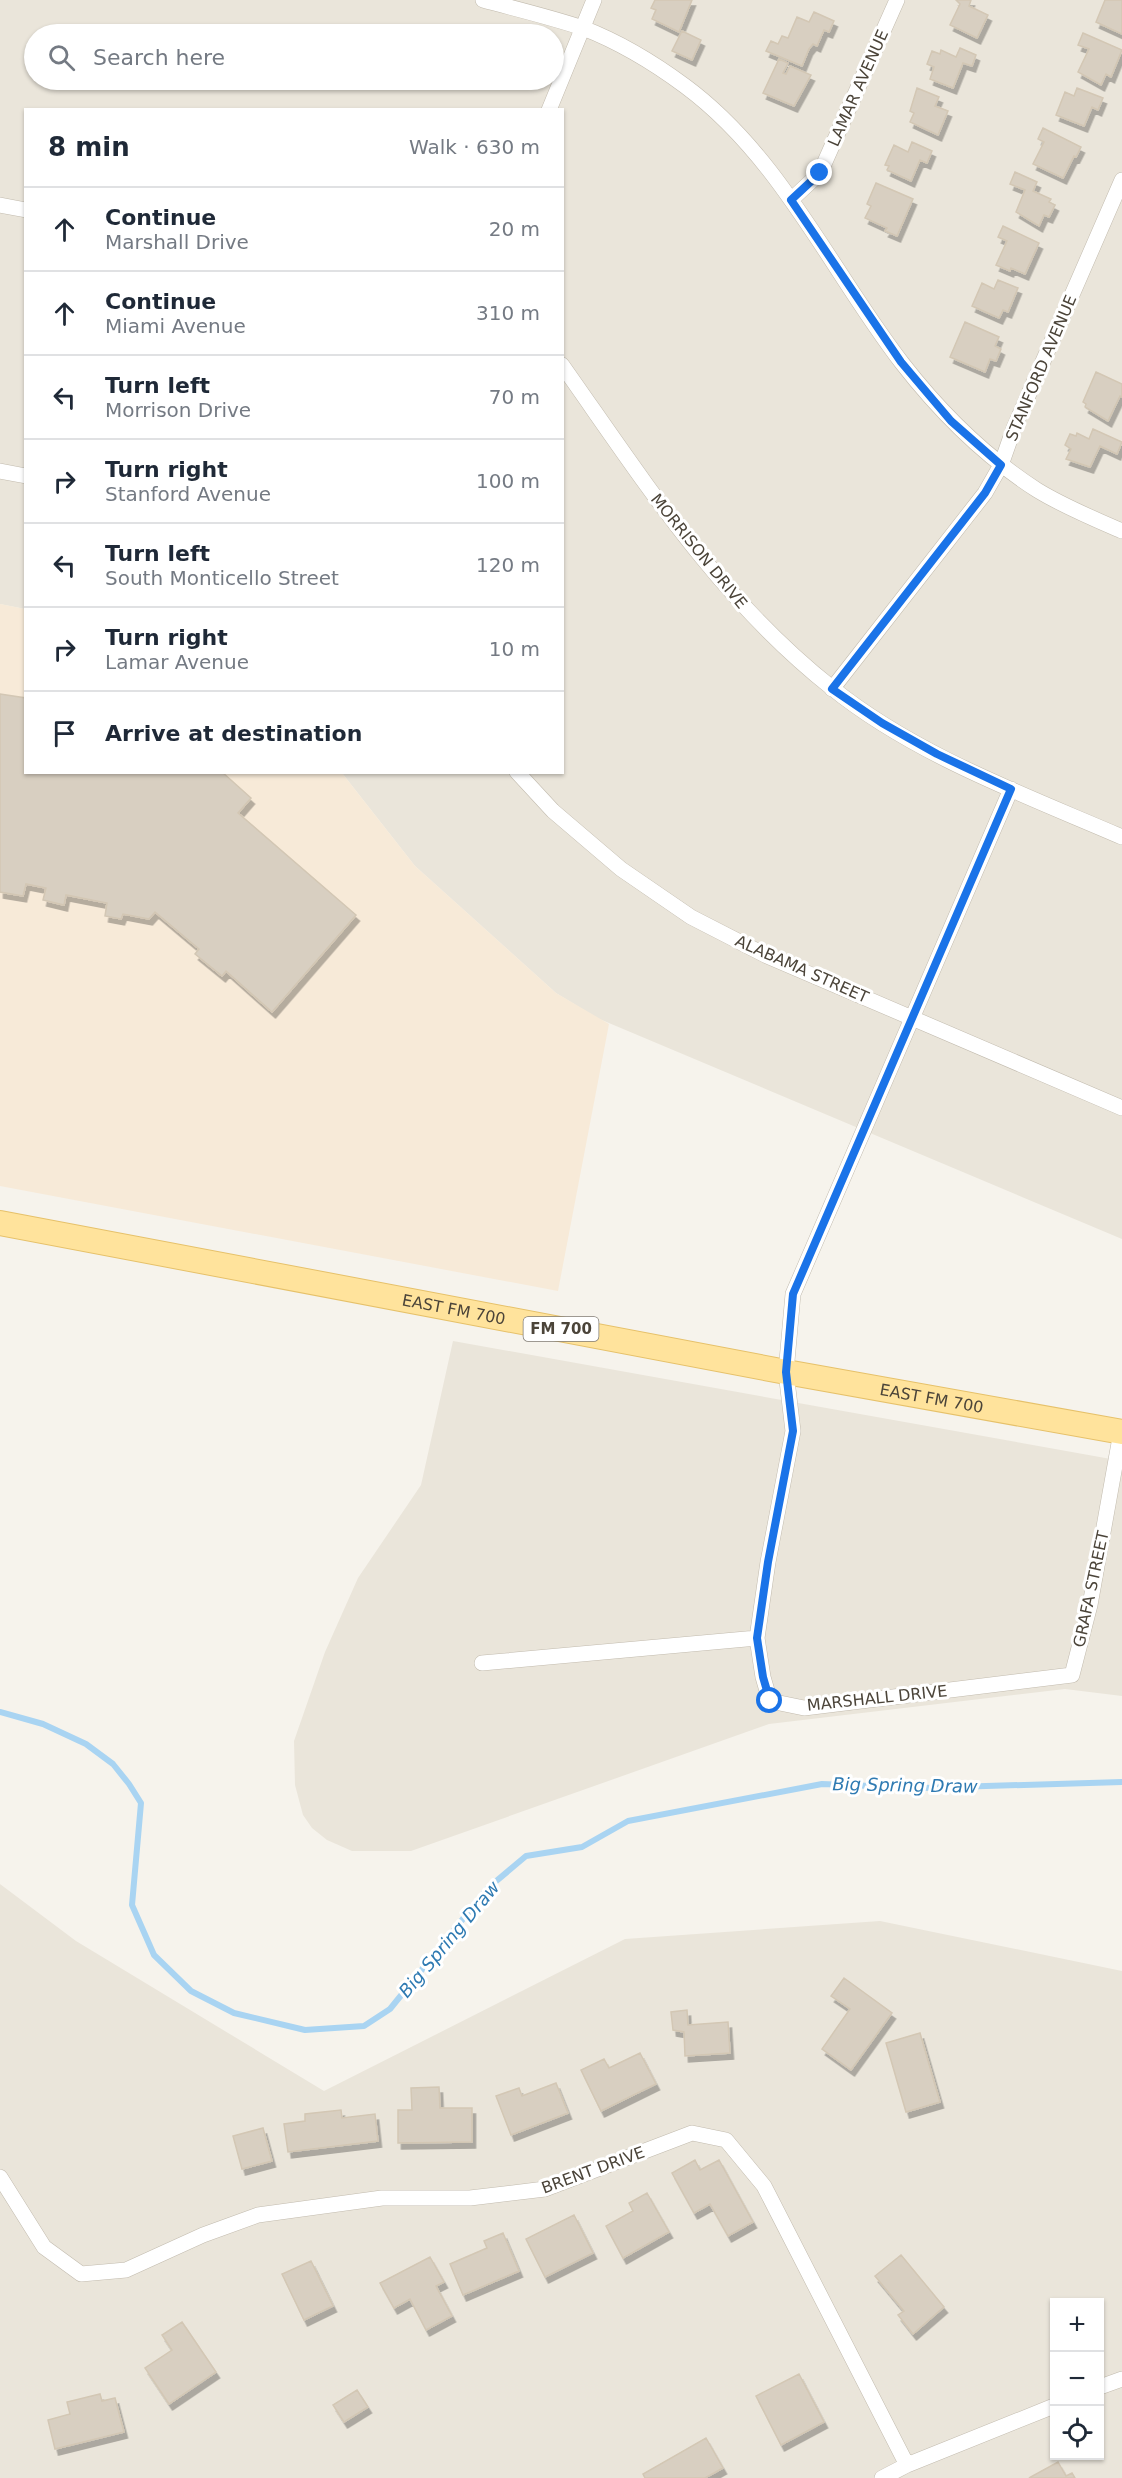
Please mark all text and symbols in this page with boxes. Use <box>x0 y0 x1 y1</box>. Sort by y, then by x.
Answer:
search box <box>24 24 564 90</box>
street label: LAMAR AVENUE <box>824 27 892 149</box>
icon: search <box>45 41 78 74</box>
text: Search here <box>93 45 225 70</box>
text: 8 min <box>48 132 130 162</box>
text: Walk · 630 m <box>409 135 540 159</box>
route end <box>806 159 832 185</box>
text: Continue <box>105 205 216 230</box>
icon: ahead <box>48 213 81 246</box>
text: 20 m <box>489 217 540 241</box>
text: Marshall Drive <box>105 230 249 254</box>
text: Continue <box>105 289 216 314</box>
street label: STANFORD AVENUE <box>1002 292 1080 444</box>
icon: ahead <box>48 297 81 330</box>
text: 310 m <box>476 301 540 325</box>
text: Miami Avenue <box>105 314 246 338</box>
text: Turn left <box>105 373 210 398</box>
icon: left <box>48 381 81 414</box>
text: 70 m <box>489 385 540 409</box>
text: Morrison Drive <box>105 398 251 422</box>
text: Turn right <box>105 457 228 482</box>
icon: right <box>48 465 81 498</box>
text: 100 m <box>476 469 540 493</box>
text: Stanford Avenue <box>105 482 271 506</box>
street label: MORRISON DRIVE <box>647 490 751 612</box>
text: Turn left <box>105 541 210 566</box>
icon: left <box>48 549 81 582</box>
text: 120 m <box>476 553 540 577</box>
text: South Monticello Street <box>105 566 339 590</box>
text: Turn right <box>105 625 228 650</box>
icon: right <box>48 633 81 666</box>
text: 10 m <box>489 637 540 661</box>
text: Lamar Avenue <box>105 650 249 674</box>
icon: arrive <box>48 717 81 750</box>
text: Arrive at destination <box>105 721 362 746</box>
street label: ALABAMA STREET <box>732 931 872 1007</box>
street label: EAST FM 700 <box>401 1290 507 1328</box>
road number: FM 700 <box>524 1317 598 1341</box>
street label: EAST FM 700 <box>878 1379 985 1417</box>
street label: GRAFA STREET <box>1069 1529 1113 1649</box>
street label: MARSHALL DRIVE <box>806 1681 948 1715</box>
route start <box>756 1687 782 1713</box>
water label: Big Spring Draw <box>832 1773 978 1797</box>
water label: Big Spring Draw <box>394 1876 504 2001</box>
street label: BRENT DRIVE <box>539 2143 647 2197</box>
map controls <box>1050 2298 1104 2460</box>
button: + <box>1050 2298 1104 2352</box>
button: − <box>1050 2352 1104 2406</box>
button: locate <box>1050 2406 1104 2460</box>

